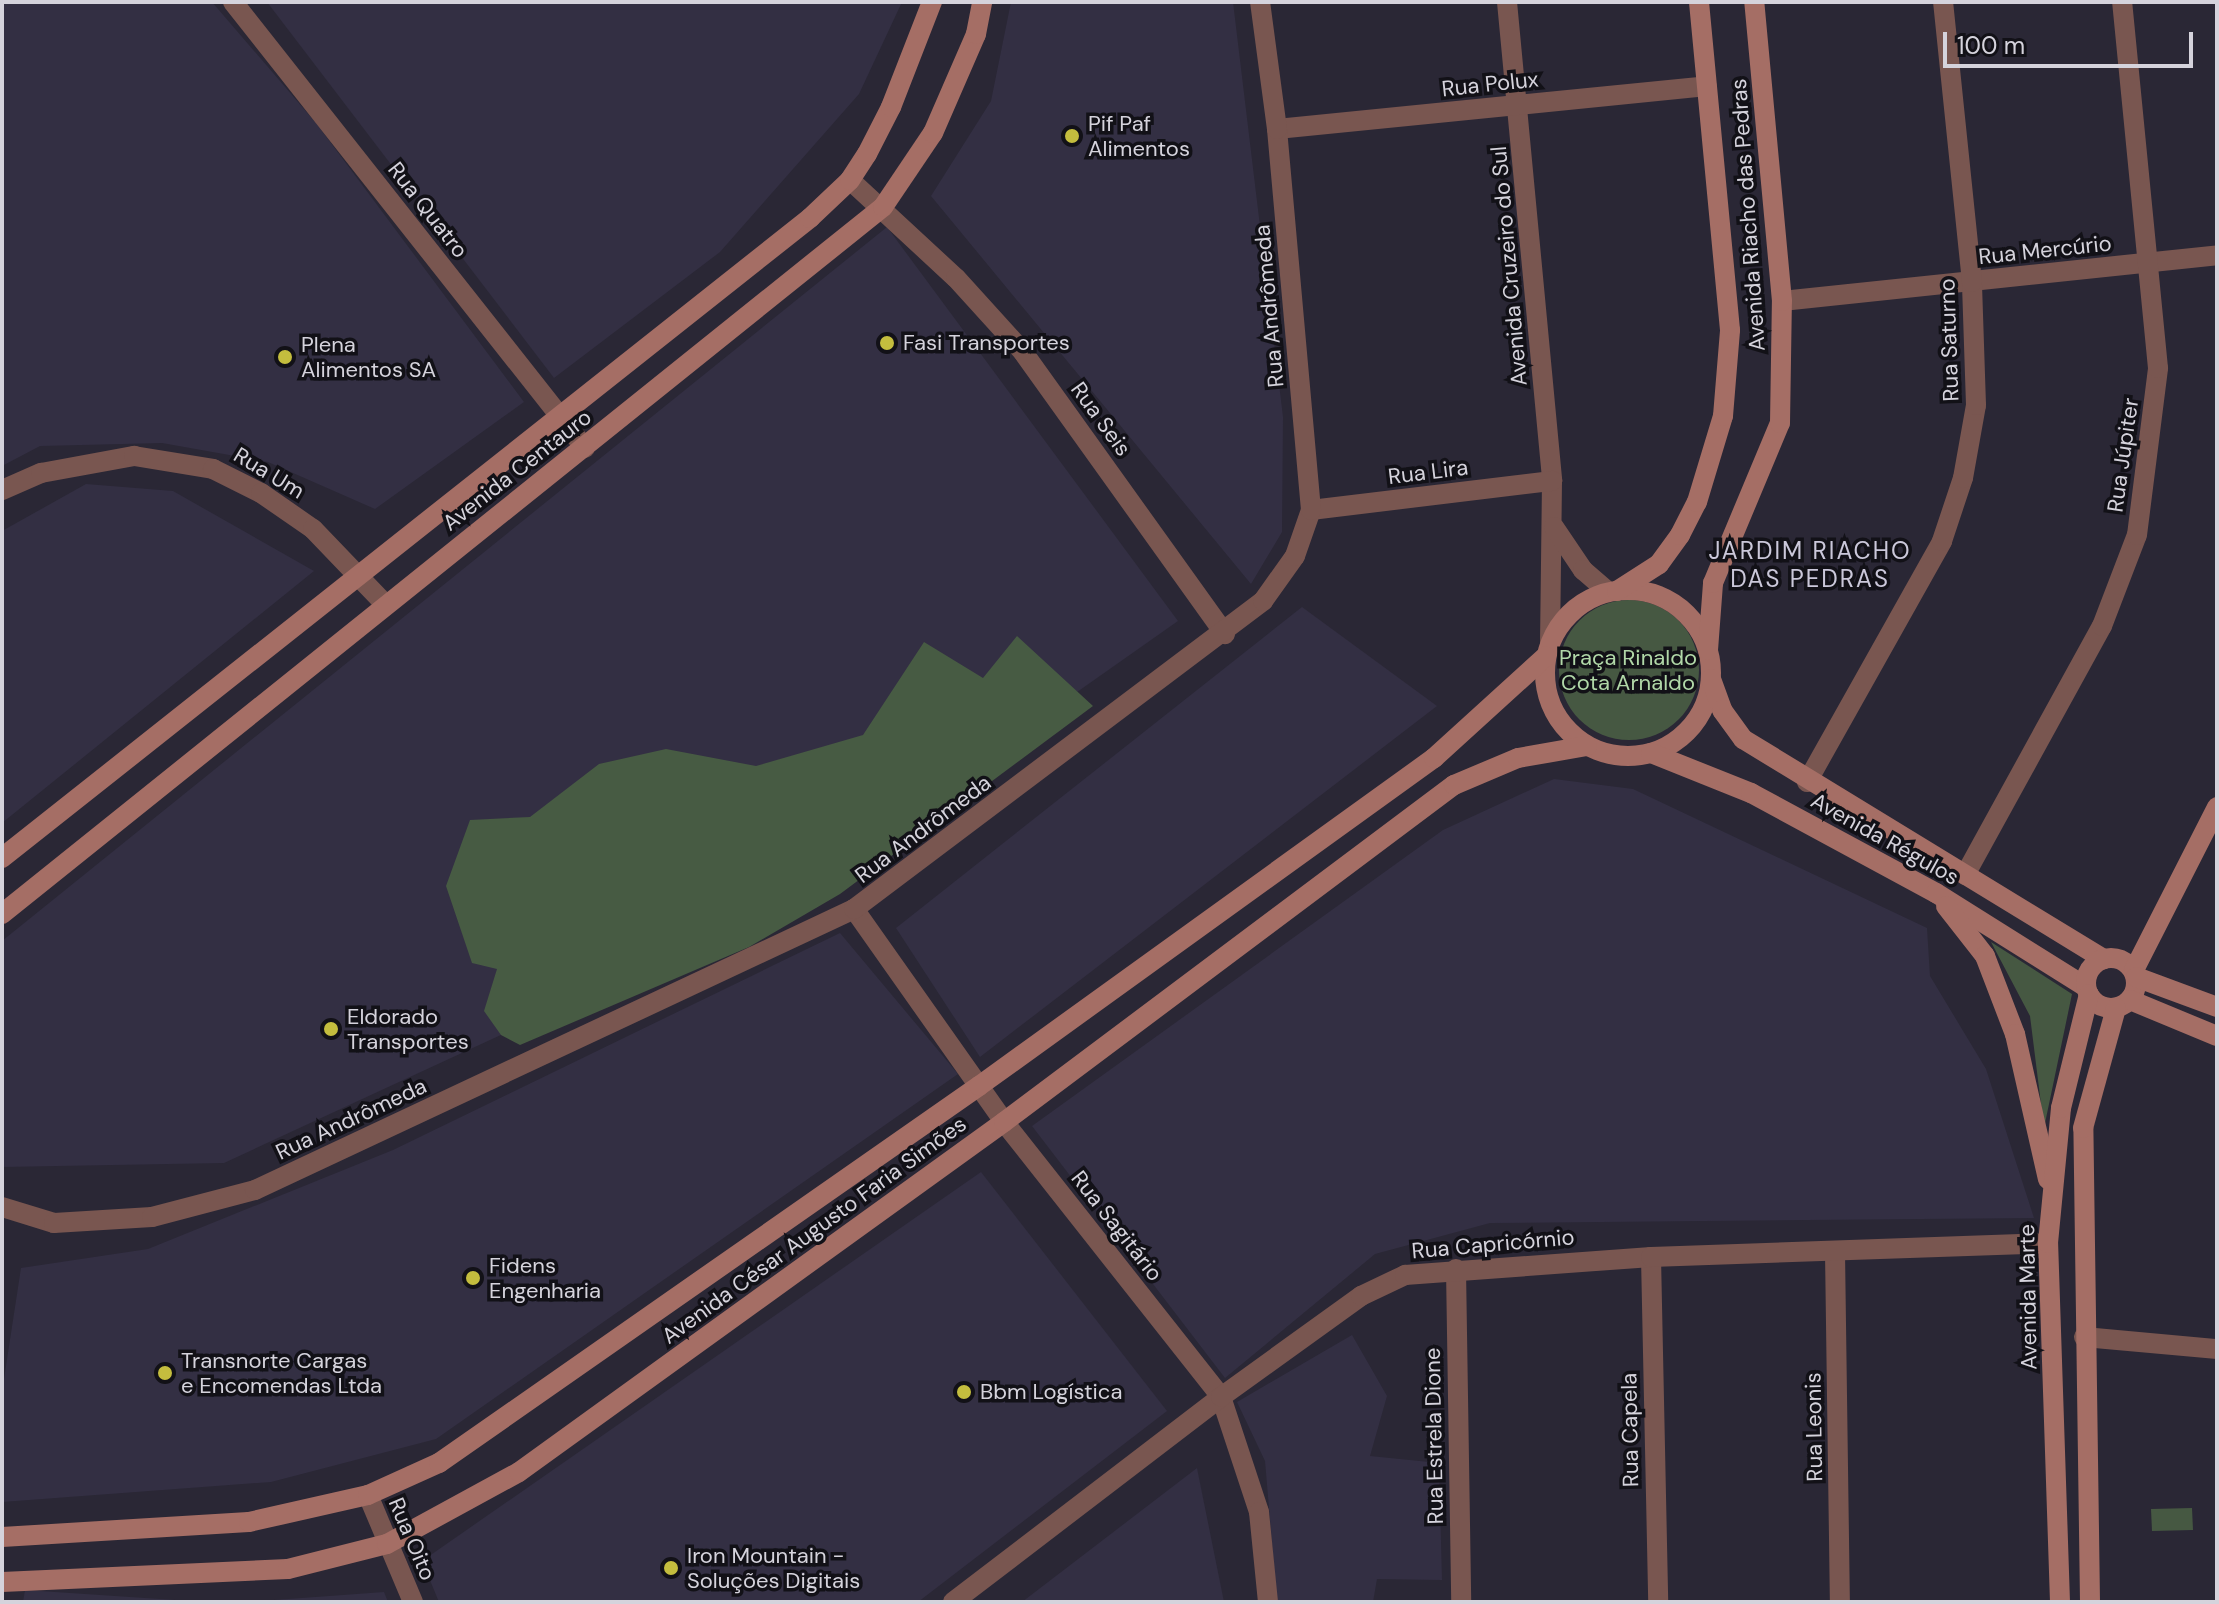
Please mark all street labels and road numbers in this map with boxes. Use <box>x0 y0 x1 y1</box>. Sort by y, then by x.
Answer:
street label: Rua Polux <box>1440 66 1540 102</box>
street label: Avenida Riacho das Pedras <box>1725 78 1771 352</box>
street label: Avenida Cruzeiro do Sul <box>1485 145 1533 387</box>
street label: Rua Quatro <box>382 157 474 263</box>
street label: Rua Andrômeda <box>1249 224 1289 388</box>
street label: Rua Mercúrio <box>1977 230 2113 270</box>
street label: Rua Saturno <box>1934 278 1964 402</box>
street label: Rua Seis <box>1065 377 1137 461</box>
street label: Rua Júpiter <box>2102 396 2144 514</box>
street label: Avenida Centauro <box>437 404 597 536</box>
street label: Rua Um <box>229 442 309 504</box>
street label: Rua Lira <box>1386 454 1470 490</box>
street label: Rua Andrômeda <box>850 769 996 889</box>
street label: Avenida Régulos <box>1806 787 1964 891</box>
street label: Rua Andrômeda <box>271 1073 431 1165</box>
street label: Avenida César Augusto Faria Simões <box>657 1111 971 1349</box>
street label: Rua Sagitário <box>1066 1166 1168 1286</box>
street label: Rua Capricórnio <box>1411 1224 1575 1264</box>
street label: Avenida Marte <box>2014 1224 2042 1370</box>
street label: Rua Estrela Dione <box>1419 1347 1449 1525</box>
street label: Rua Leonis <box>1800 1372 1828 1482</box>
street label: Rua Capela <box>1616 1373 1644 1487</box>
street label: Rua Oito <box>383 1494 441 1584</box>

